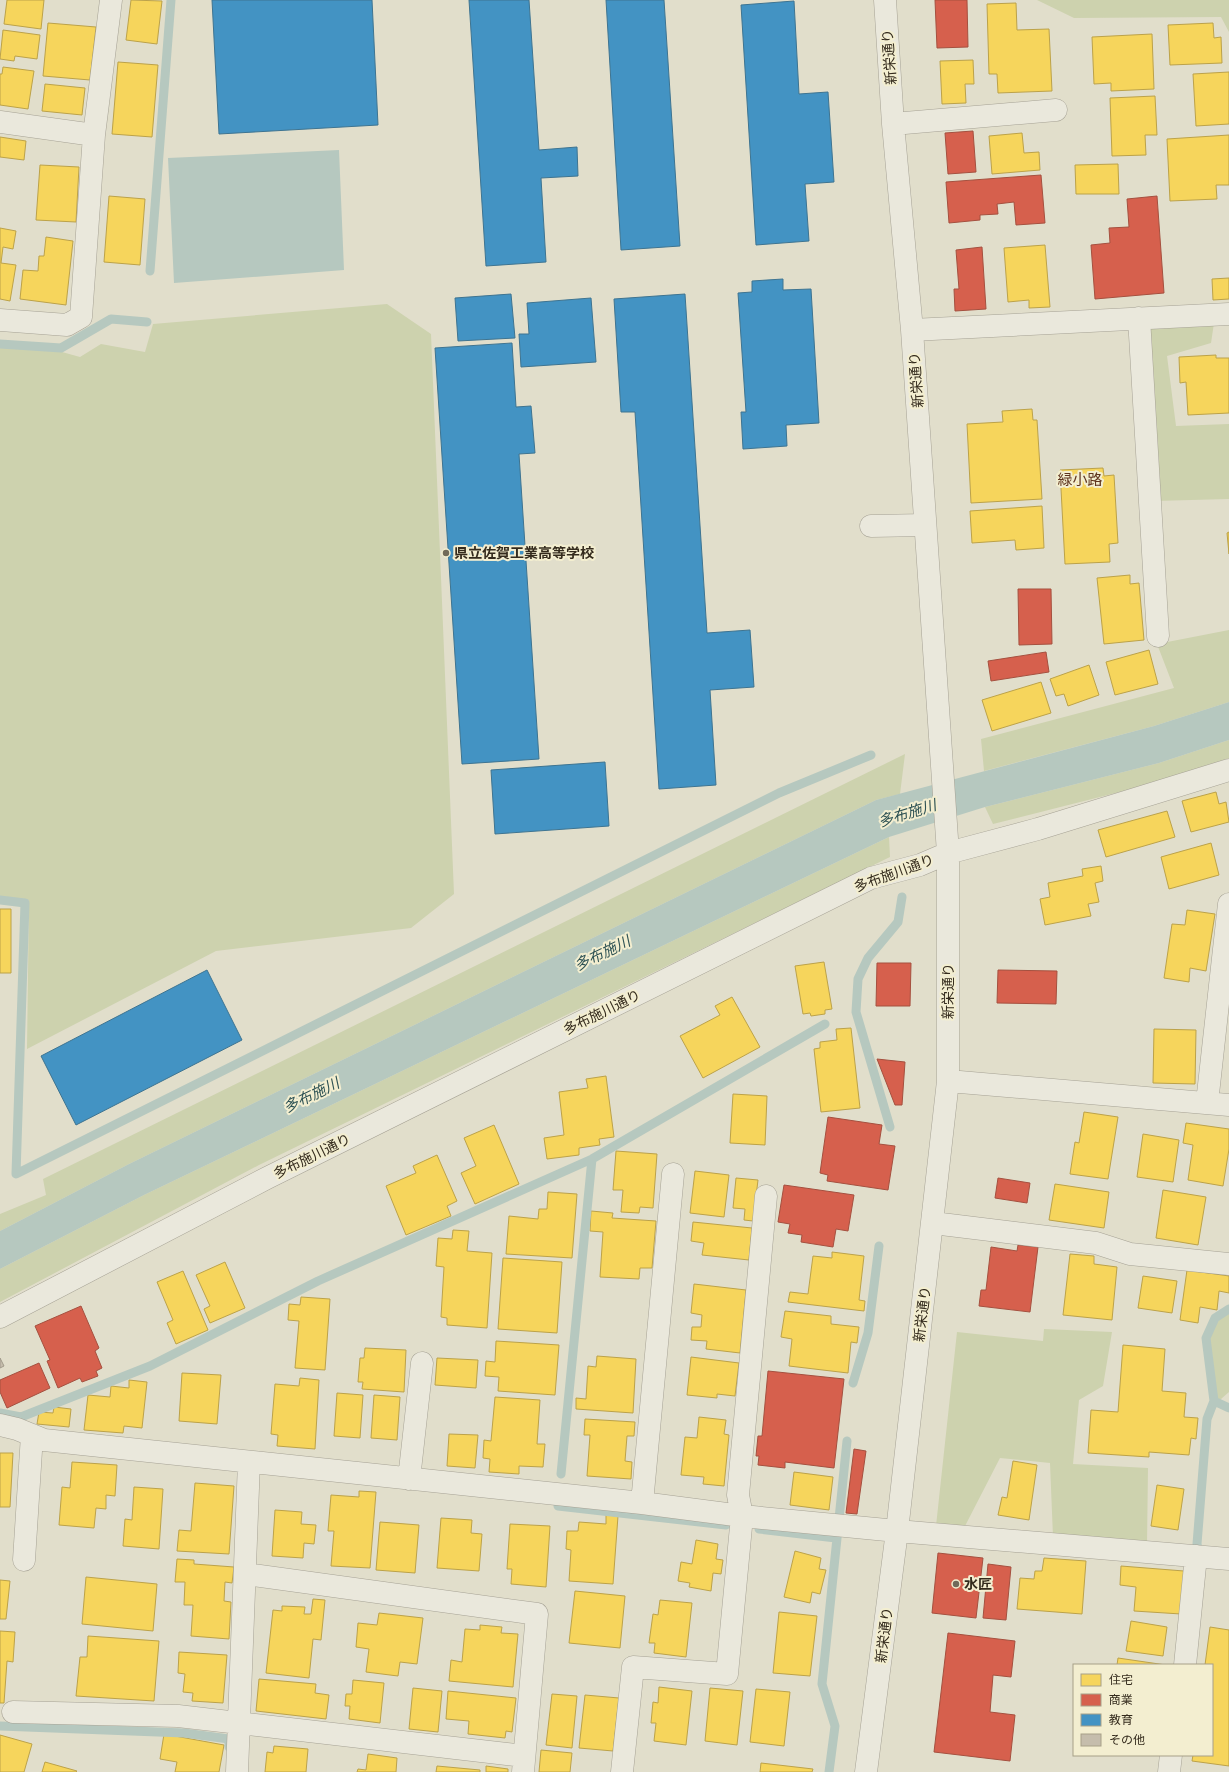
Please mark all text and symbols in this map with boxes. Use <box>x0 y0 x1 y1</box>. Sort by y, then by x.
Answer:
street label: 新栄通り <box>878 28 900 86</box>
street label: 新栄通り <box>905 351 927 409</box>
district label: 緑小路 <box>1057 470 1103 489</box>
place label: 県立佐賀工業高等学校 <box>454 544 594 562</box>
marker: 県立佐賀工業高等学校 <box>441 548 451 558</box>
water label: 多布施川 <box>876 795 940 831</box>
street label: 多布施川通り <box>851 850 937 896</box>
water label: 多布施川 <box>571 930 635 975</box>
street label: 新栄通り <box>939 963 957 1019</box>
street label: 多布施川通り <box>560 985 644 1039</box>
water label: 多布施川 <box>280 1072 344 1117</box>
street label: 多布施川通り <box>270 1129 354 1183</box>
street label: 新栄通り <box>910 1285 934 1343</box>
place label: 水匠 <box>964 1575 992 1593</box>
marker: 水匠 <box>951 1579 961 1589</box>
street label: 新栄通り <box>872 1606 896 1664</box>
legend <box>1073 1664 1213 1756</box>
text: 住宅 <box>1109 1672 1133 1687</box>
text: 商業 <box>1109 1692 1133 1707</box>
text: 教育 <box>1109 1712 1133 1727</box>
text: その他 <box>1109 1732 1145 1747</box>

